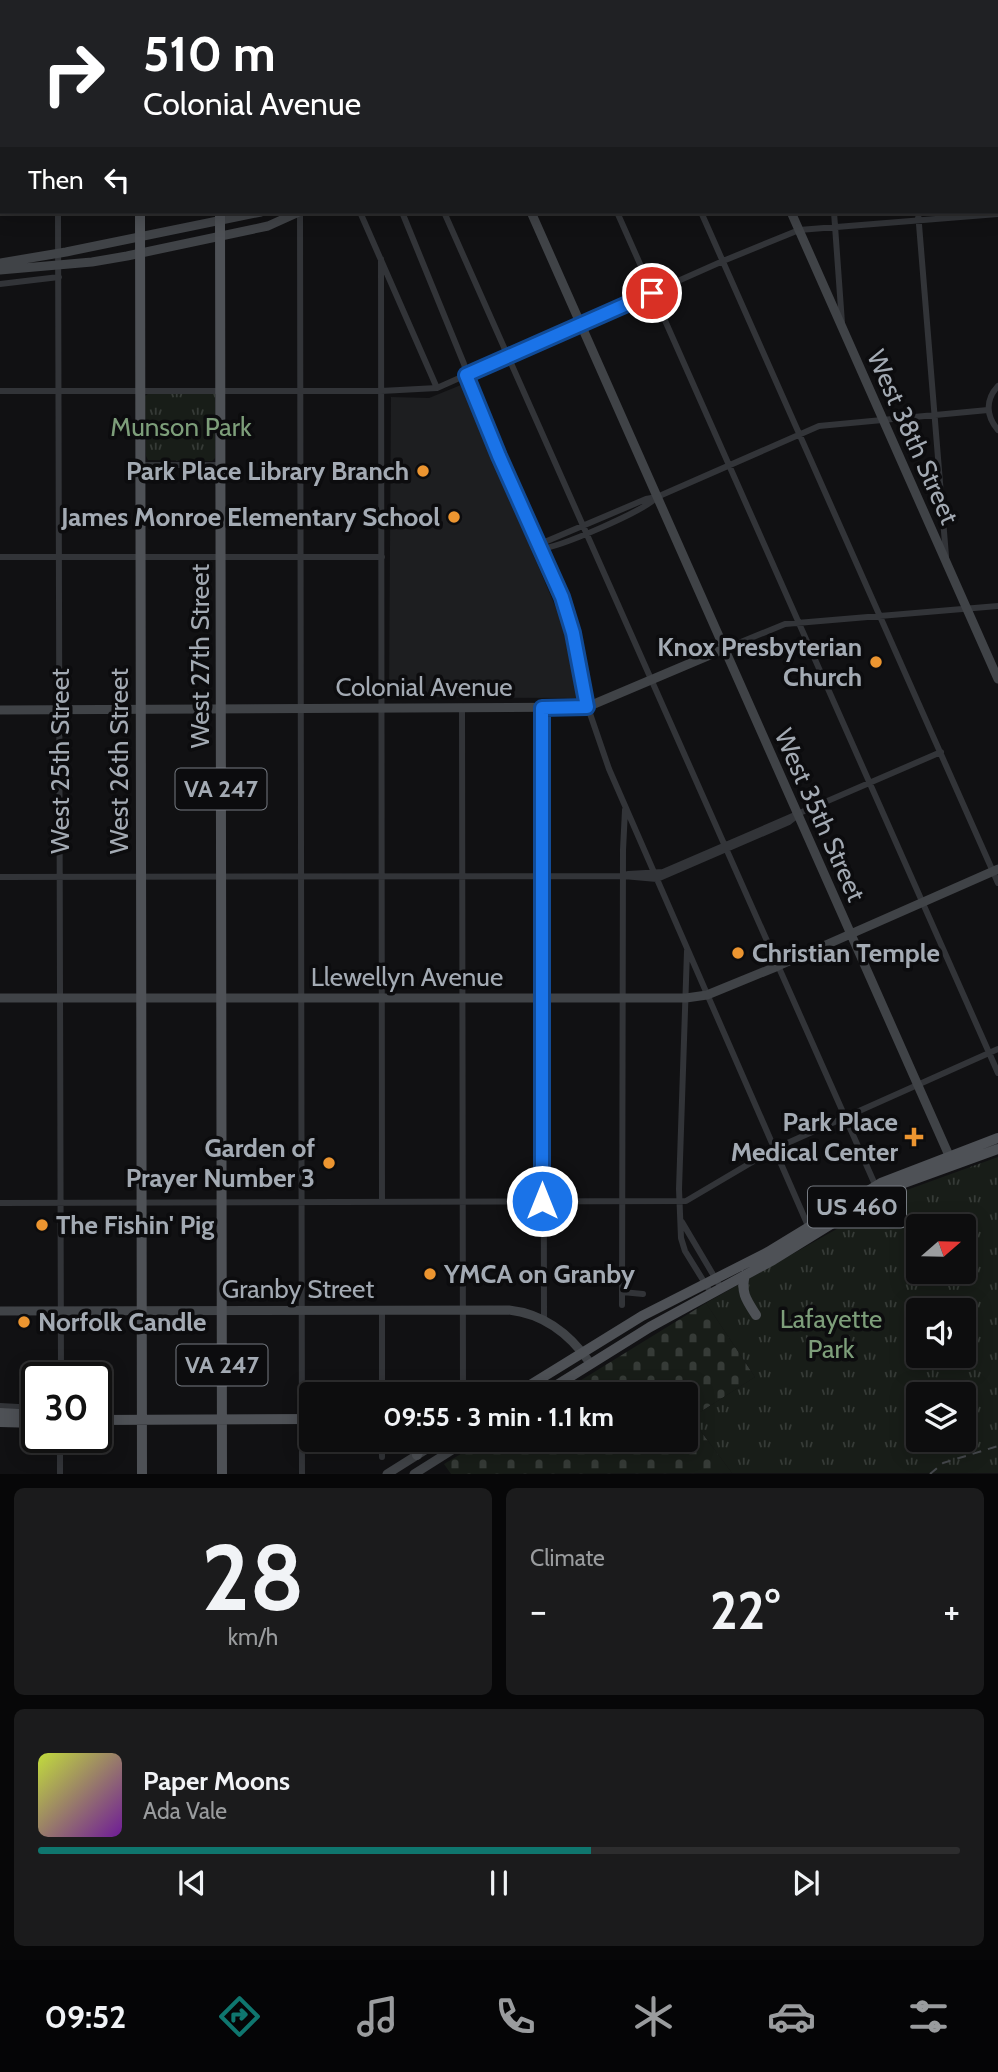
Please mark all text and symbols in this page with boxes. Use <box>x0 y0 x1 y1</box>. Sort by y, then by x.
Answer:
text: 510 m <box>143 24 276 83</box>
icon: right <box>28 28 119 119</box>
text: Colonial Avenue <box>143 84 361 123</box>
icon: left <box>98 161 136 199</box>
text: Then <box>28 164 84 196</box>
pin <box>622 263 682 323</box>
icon: arrive <box>633 274 671 312</box>
street label: West 38th Street <box>860 345 966 529</box>
park label: Munson Park <box>110 411 252 443</box>
place label: Park Place Library Branch <box>126 455 409 487</box>
marker: Park Place Library Branch <box>415 463 431 479</box>
place label: James Monroe Elementary School <box>60 501 440 533</box>
marker: James Monroe Elementary School <box>446 509 462 525</box>
street label: West 27th Street <box>184 564 216 748</box>
place label: Knox Presbyterian Church <box>657 631 862 693</box>
marker: Knox Presbyterian Church <box>868 654 884 670</box>
street label: West 25th Street <box>44 668 76 854</box>
street label: West 26th Street <box>103 668 135 854</box>
street label: Colonial Avenue <box>335 671 513 703</box>
street label: West 35th Street <box>768 724 873 907</box>
road number: VA 247 <box>176 768 266 810</box>
place label: Christian Temple <box>752 937 940 969</box>
marker: Christian Temple <box>730 945 746 961</box>
street label: Llewellyn Avenue <box>311 961 503 993</box>
place label: Park Place Medical Center <box>731 1106 898 1168</box>
marker: Park Place Medical Center <box>904 1127 924 1147</box>
place label: Garden of Prayer Number 3 <box>126 1132 315 1194</box>
marker: Garden of Prayer Number 3 <box>321 1155 337 1171</box>
position arrow <box>505 1164 579 1238</box>
road number: US 460 <box>808 1186 906 1227</box>
place label: The Fishin' Pig <box>56 1209 214 1241</box>
north arrow <box>906 1214 976 1284</box>
map controls <box>906 1214 976 1452</box>
marker: The Fishin' Pig <box>34 1217 50 1233</box>
place label: YMCA on Granby <box>443 1258 635 1290</box>
marker: YMCA on Granby <box>422 1266 438 1282</box>
street label: Granby Street <box>222 1273 374 1305</box>
button: sound <box>906 1298 976 1368</box>
park label: Lafayette Park <box>780 1303 882 1365</box>
place label: Norfolk Candle <box>38 1306 206 1338</box>
marker: Norfolk Candle <box>16 1314 32 1330</box>
road number: VA 247 <box>176 1344 268 1386</box>
speed limit sign: 30 <box>21 1362 112 1453</box>
button: layers <box>906 1382 976 1452</box>
text: 09:55 · 3 min · 1.1 km <box>383 1401 614 1433</box>
text: 28 <box>201 1522 305 1633</box>
text: Climate <box>530 1544 605 1572</box>
text: 22° <box>710 1579 780 1642</box>
text: − <box>530 1587 547 1634</box>
text: + <box>943 1587 960 1634</box>
text: km/h <box>228 1623 278 1651</box>
text: Paper Moons <box>143 1765 290 1797</box>
text: Ada Vale <box>143 1797 227 1825</box>
icon: previous <box>173 1864 211 1902</box>
icon: pause <box>480 1864 518 1902</box>
icon: next <box>787 1864 825 1902</box>
icon: directions <box>215 1992 264 2041</box>
icon: music <box>353 1992 402 2041</box>
icon: phone <box>491 1992 540 2041</box>
icon: climate <box>629 1992 678 2041</box>
icon: car <box>767 1992 816 2041</box>
icon: filters <box>904 1992 953 2041</box>
text: 09:52 <box>44 1997 126 2036</box>

